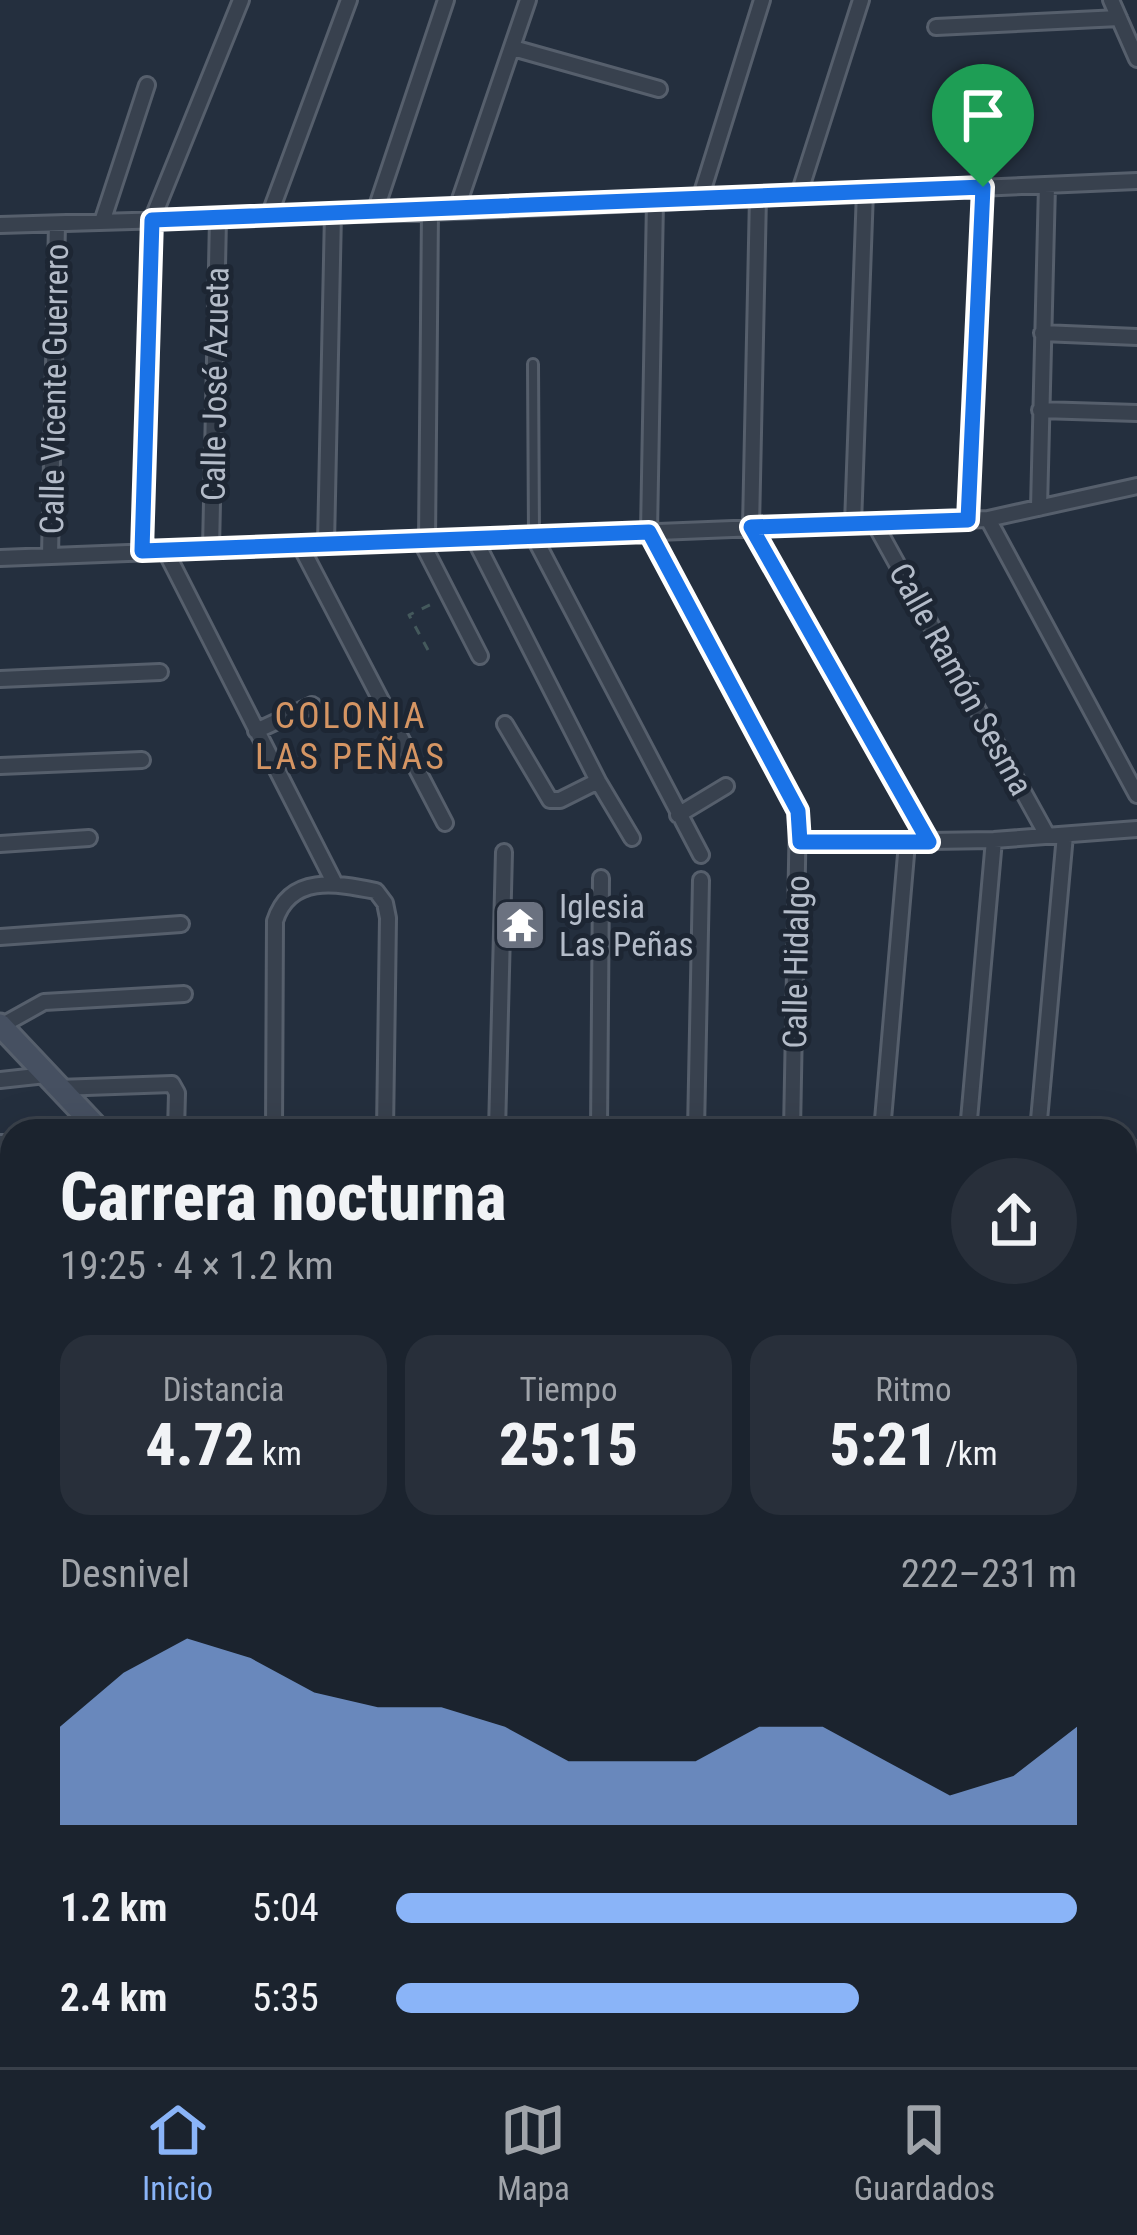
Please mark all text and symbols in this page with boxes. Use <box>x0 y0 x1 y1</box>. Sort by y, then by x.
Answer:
pin <box>932 64 1034 187</box>
icon: arrive <box>950 82 1016 148</box>
street label: Calle Vicente Guerrero <box>32 243 76 535</box>
street label: Calle José Azueta <box>193 267 237 501</box>
street label: Calle Ramón Sesma <box>881 556 1041 802</box>
district label: COLONIA LAS PEÑAS <box>255 695 447 778</box>
street label: Calle Hidalgo <box>775 875 817 1049</box>
place label: Iglesia Las Peñas <box>559 887 694 964</box>
temple icon: Iglesia Las Peñas <box>492 897 548 953</box>
button: share <box>951 1158 1077 1284</box>
text: Carrera nocturna <box>60 1159 506 1236</box>
text: 19:25 · 4 × 1.2 km <box>60 1243 334 1289</box>
text: Distancia <box>163 1370 284 1409</box>
text: Tiempo <box>520 1370 617 1409</box>
text: Ritmo <box>875 1370 952 1409</box>
text: 4.72 <box>145 1409 255 1480</box>
text: 25:15 <box>499 1409 638 1480</box>
text: 5:21 <box>830 1409 938 1480</box>
text: km <box>255 1434 302 1473</box>
text: /km <box>938 1434 997 1473</box>
text: Desnivel <box>60 1551 190 1597</box>
text: 222–231 m <box>901 1551 1077 1597</box>
text: 1.2 km <box>60 1885 167 1931</box>
text: 5:04 <box>252 1885 319 1931</box>
text: 2.4 km <box>60 1975 167 2021</box>
text: 5:35 <box>252 1975 319 2021</box>
tab: Inicio <box>142 2097 213 2208</box>
tab: Mapa <box>497 2097 570 2208</box>
tab: Guardados <box>854 2097 995 2208</box>

